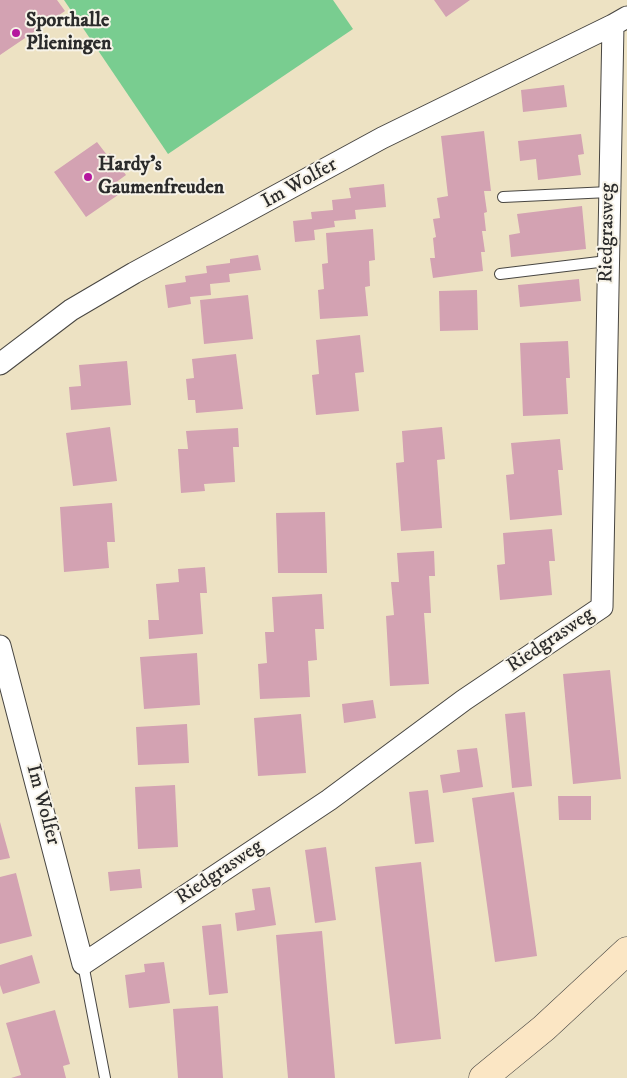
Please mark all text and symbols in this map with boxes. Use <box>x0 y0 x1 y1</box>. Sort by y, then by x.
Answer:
place label: Sporthalle Plieningen <box>26 10 111 57</box>
marker: Sporthalle Plieningen <box>10 27 22 39</box>
street label: Im Wolfer <box>258 153 342 215</box>
place label: Hardy's Gaumenfreuden <box>98 154 224 201</box>
marker: Hardy's Gaumenfreuden <box>82 171 94 183</box>
street label: Riedgrasweg <box>595 183 621 283</box>
street label: Riedgrasweg <box>503 603 599 679</box>
street label: Im Wolfer <box>20 762 64 848</box>
street label: Riedgrasweg <box>172 835 268 911</box>

